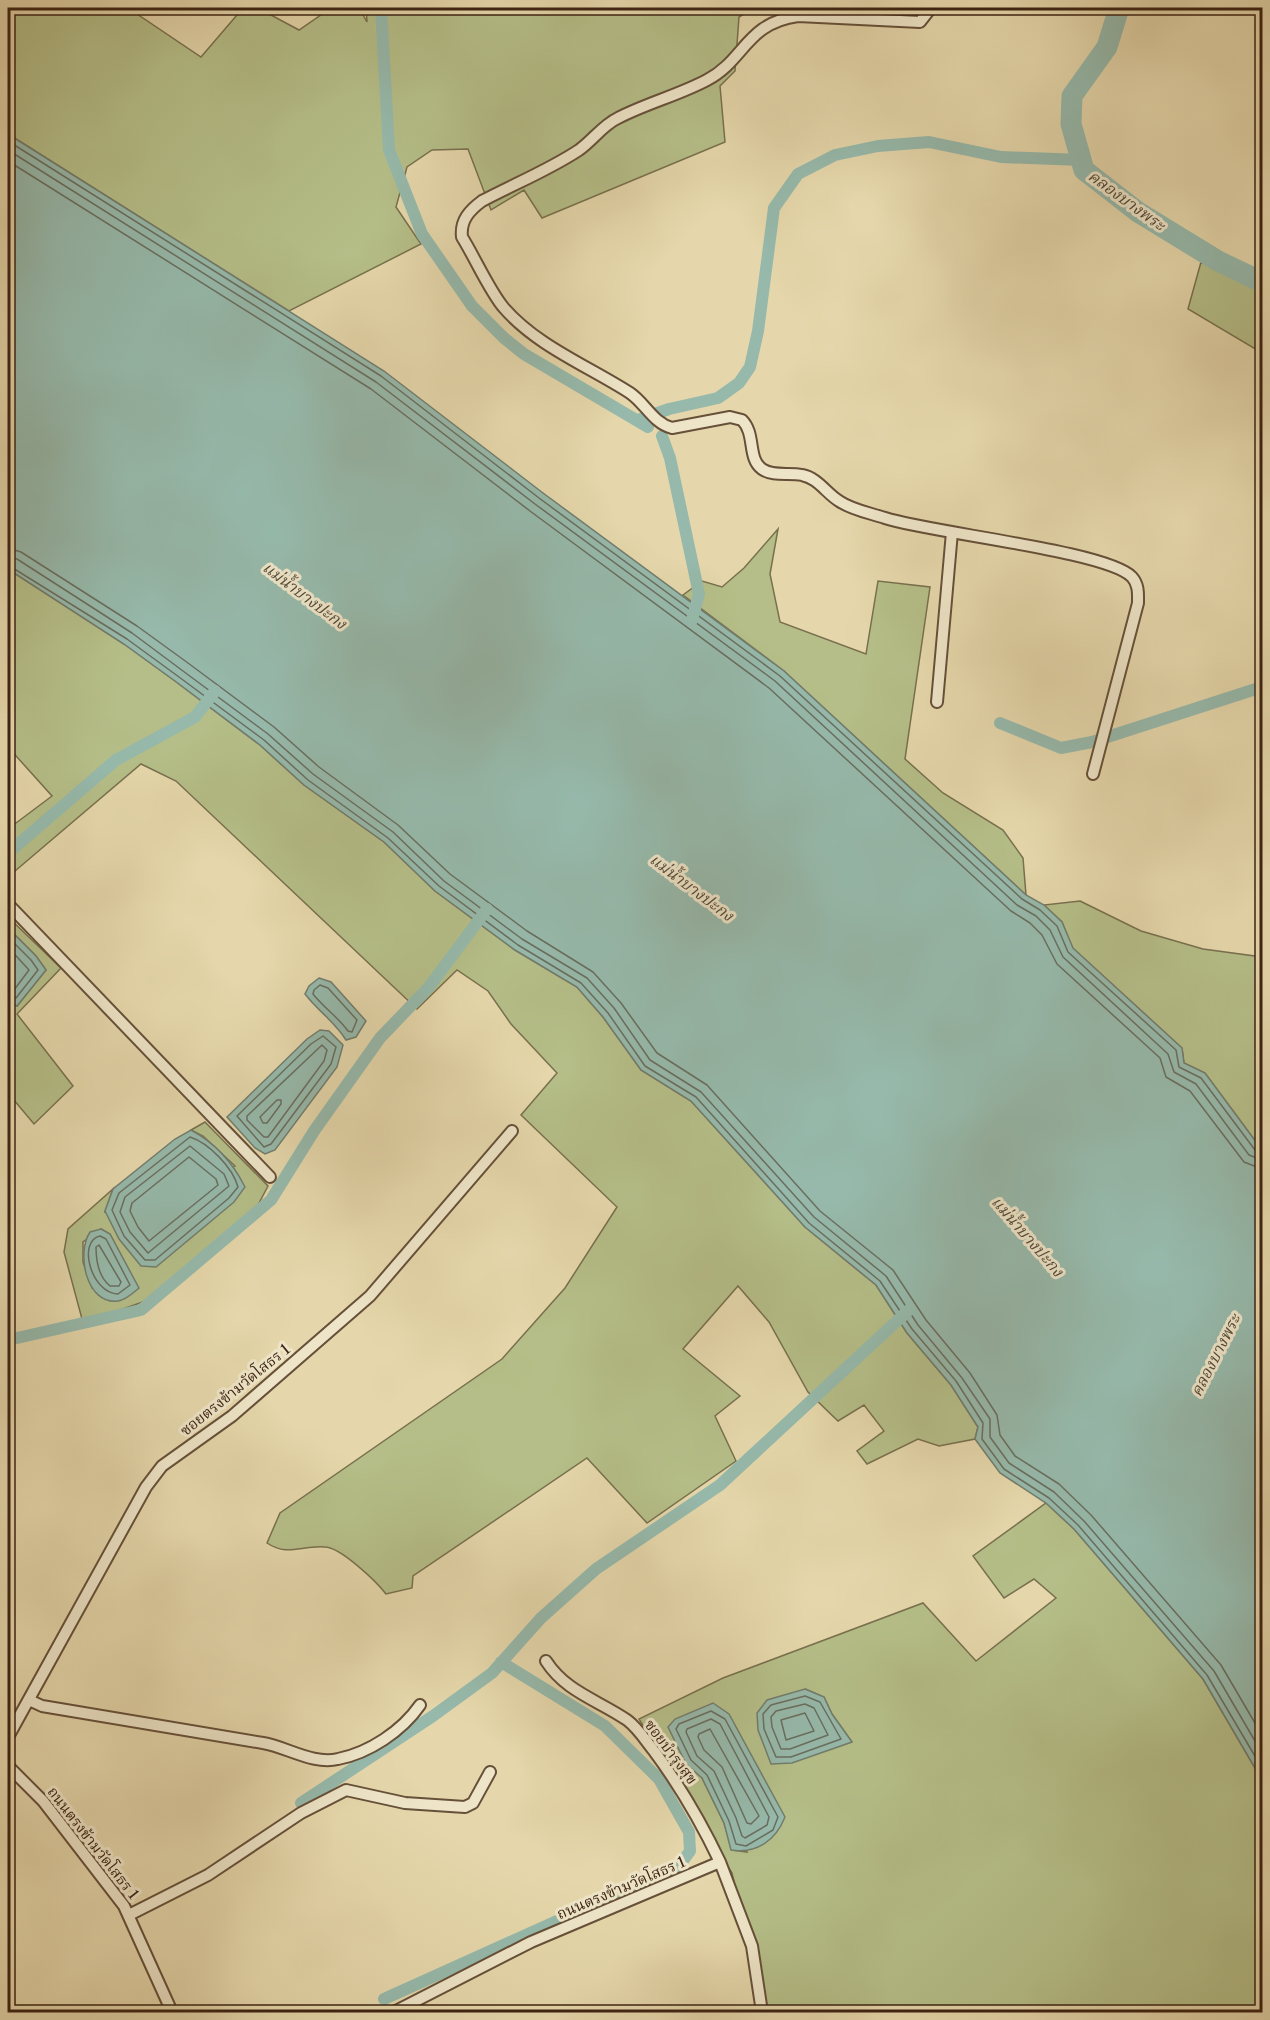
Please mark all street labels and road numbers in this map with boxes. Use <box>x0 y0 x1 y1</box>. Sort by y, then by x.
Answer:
street label: ซอยตรงข้ามวัดโสธร 1 <box>175 1338 294 1440</box>
street label: ซอยบำรุงสุข <box>639 1716 702 1789</box>
street label: ถนนตรงข้ามวัดโสธร 1 <box>44 1782 144 1903</box>
street label: ถนนตรงข้ามวัดโสธร 1 <box>553 1851 689 1923</box>

